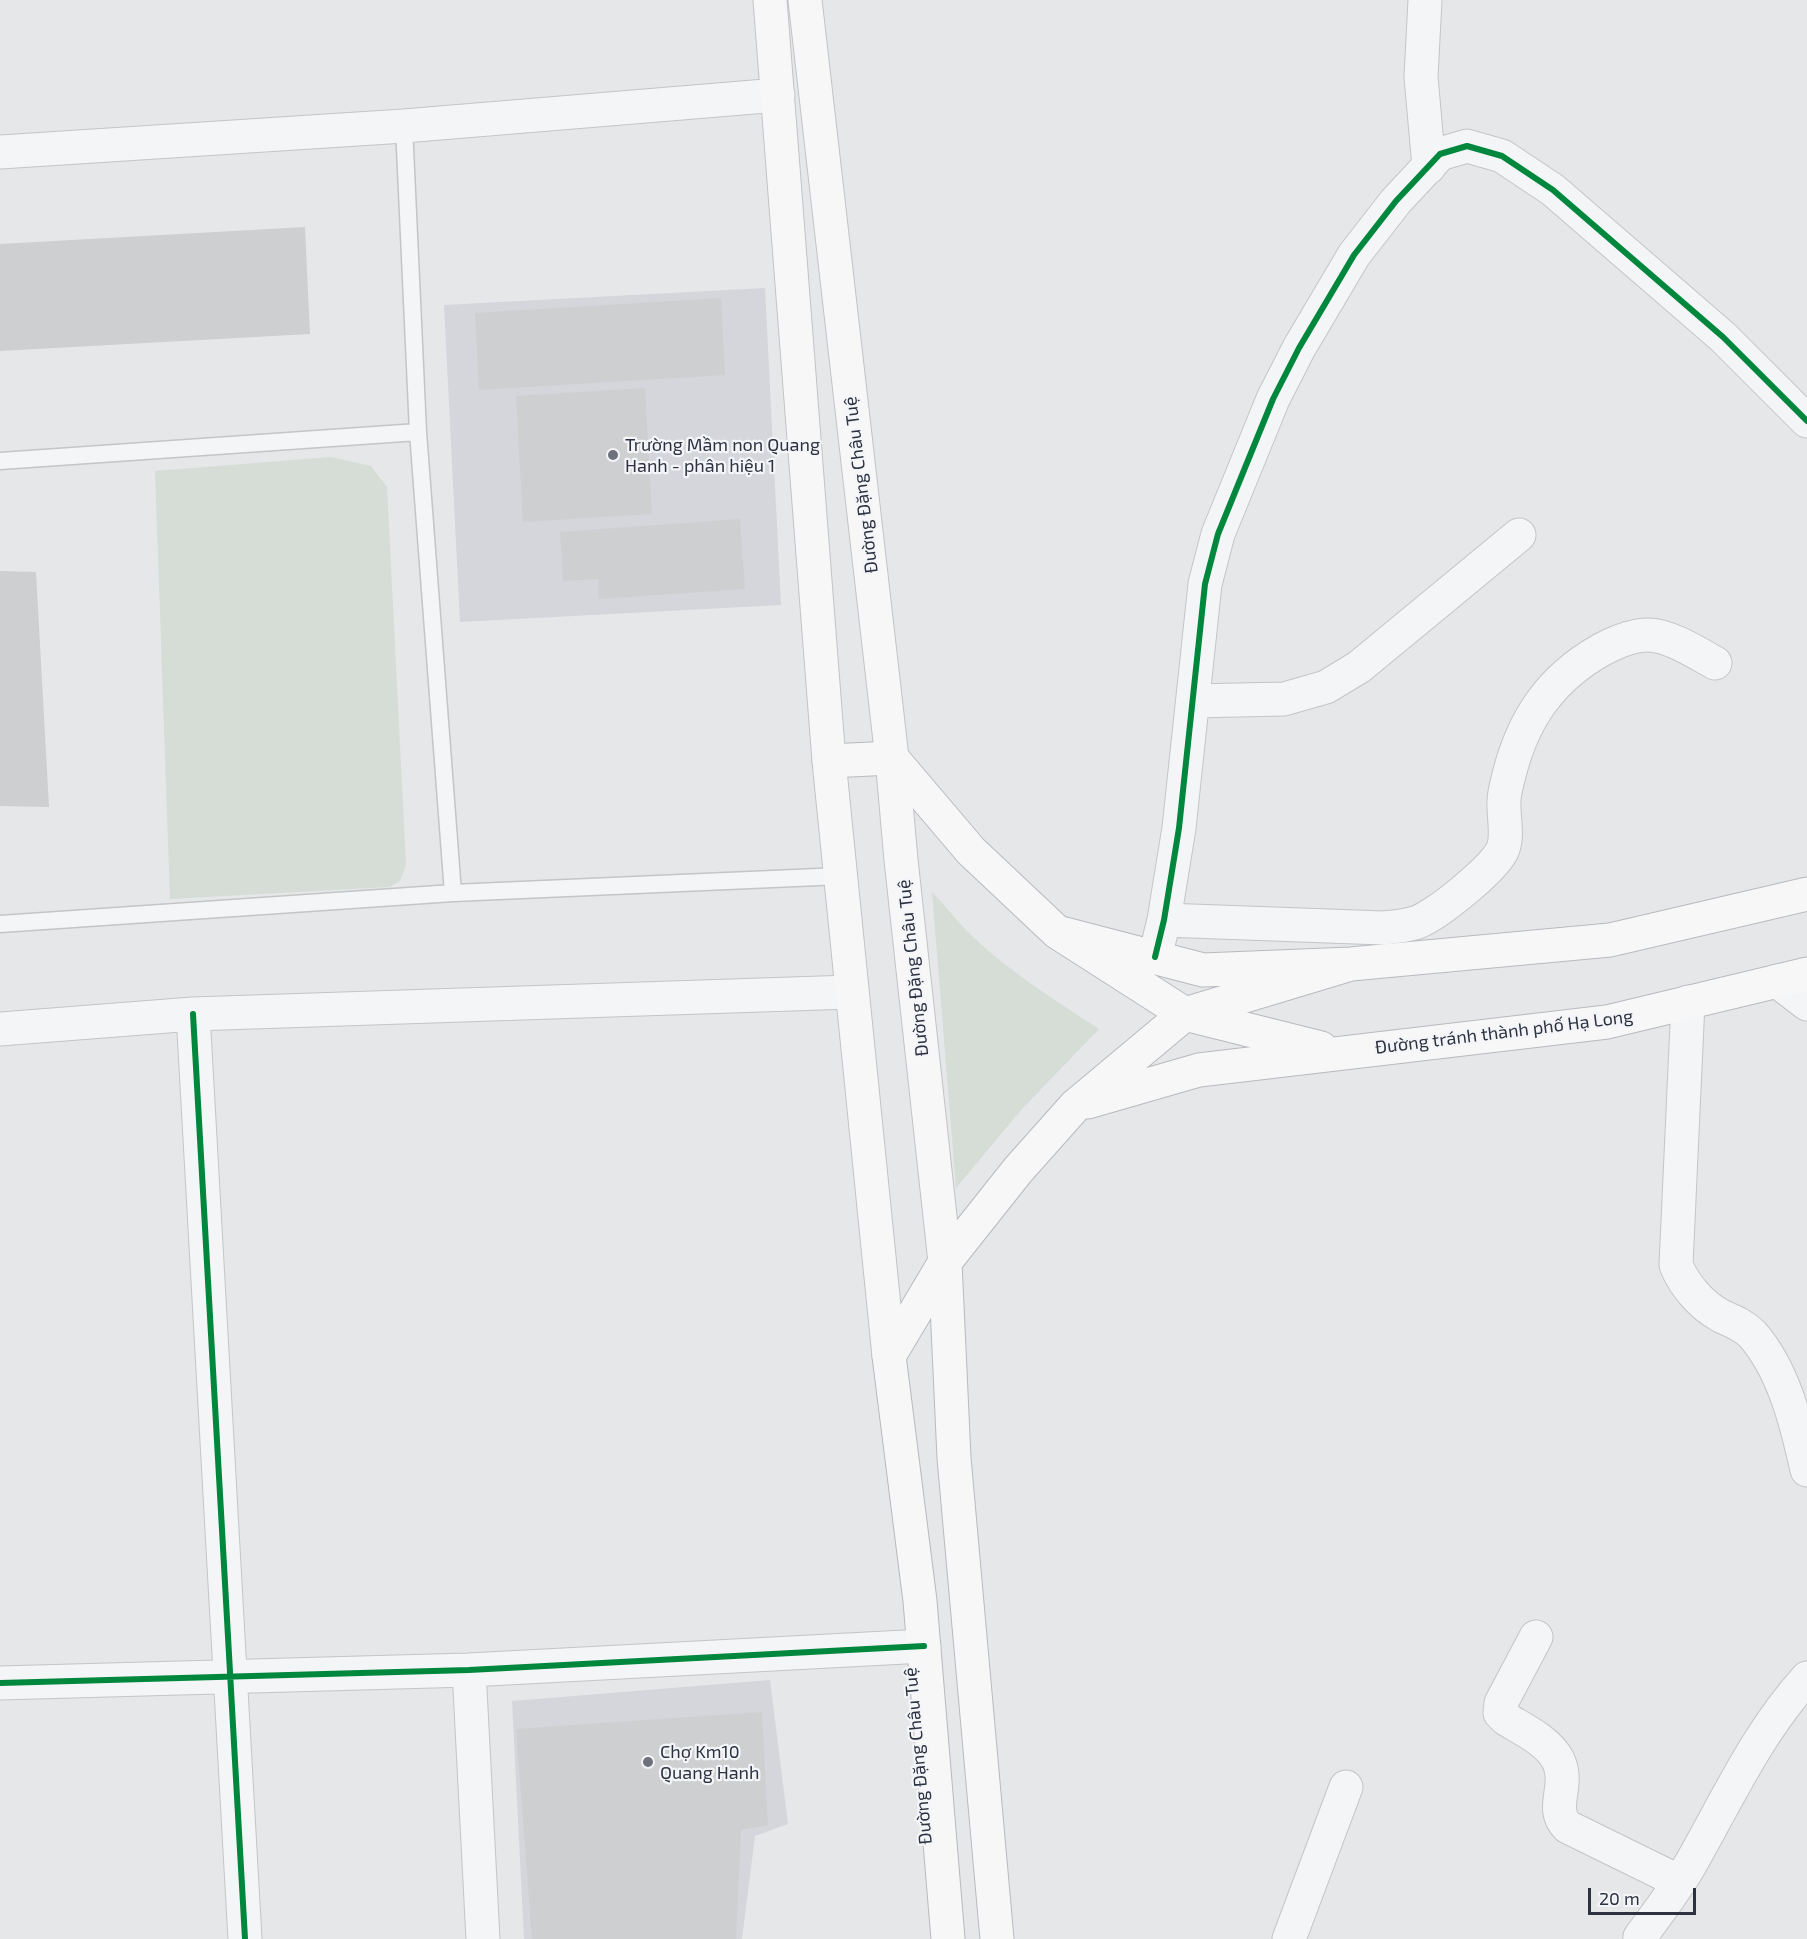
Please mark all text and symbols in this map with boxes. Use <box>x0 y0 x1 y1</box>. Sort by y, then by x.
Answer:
street label: Đường Đặng Châu Tuệ <box>839 395 883 575</box>
place label: Trường Mầm non Quang Hanh - phân hiệu 1 <box>625 434 820 476</box>
marker: Trường Mầm non Quang Hanh - phân hiệu 1 <box>606 448 620 462</box>
street label: Đường Đặng Châu Tuệ <box>893 878 933 1058</box>
street label: Đường tránh thành phố Hạ Long <box>1374 1005 1634 1059</box>
street label: Đường Đặng Châu Tuệ <box>899 1666 937 1846</box>
place label: Chợ Km10 Quang Hanh <box>660 1741 760 1784</box>
marker: Chợ Km10 Quang Hanh <box>641 1755 655 1769</box>
scale bar <box>1591 1876 1699 1914</box>
text: 20 m <box>1599 1887 1640 1909</box>

